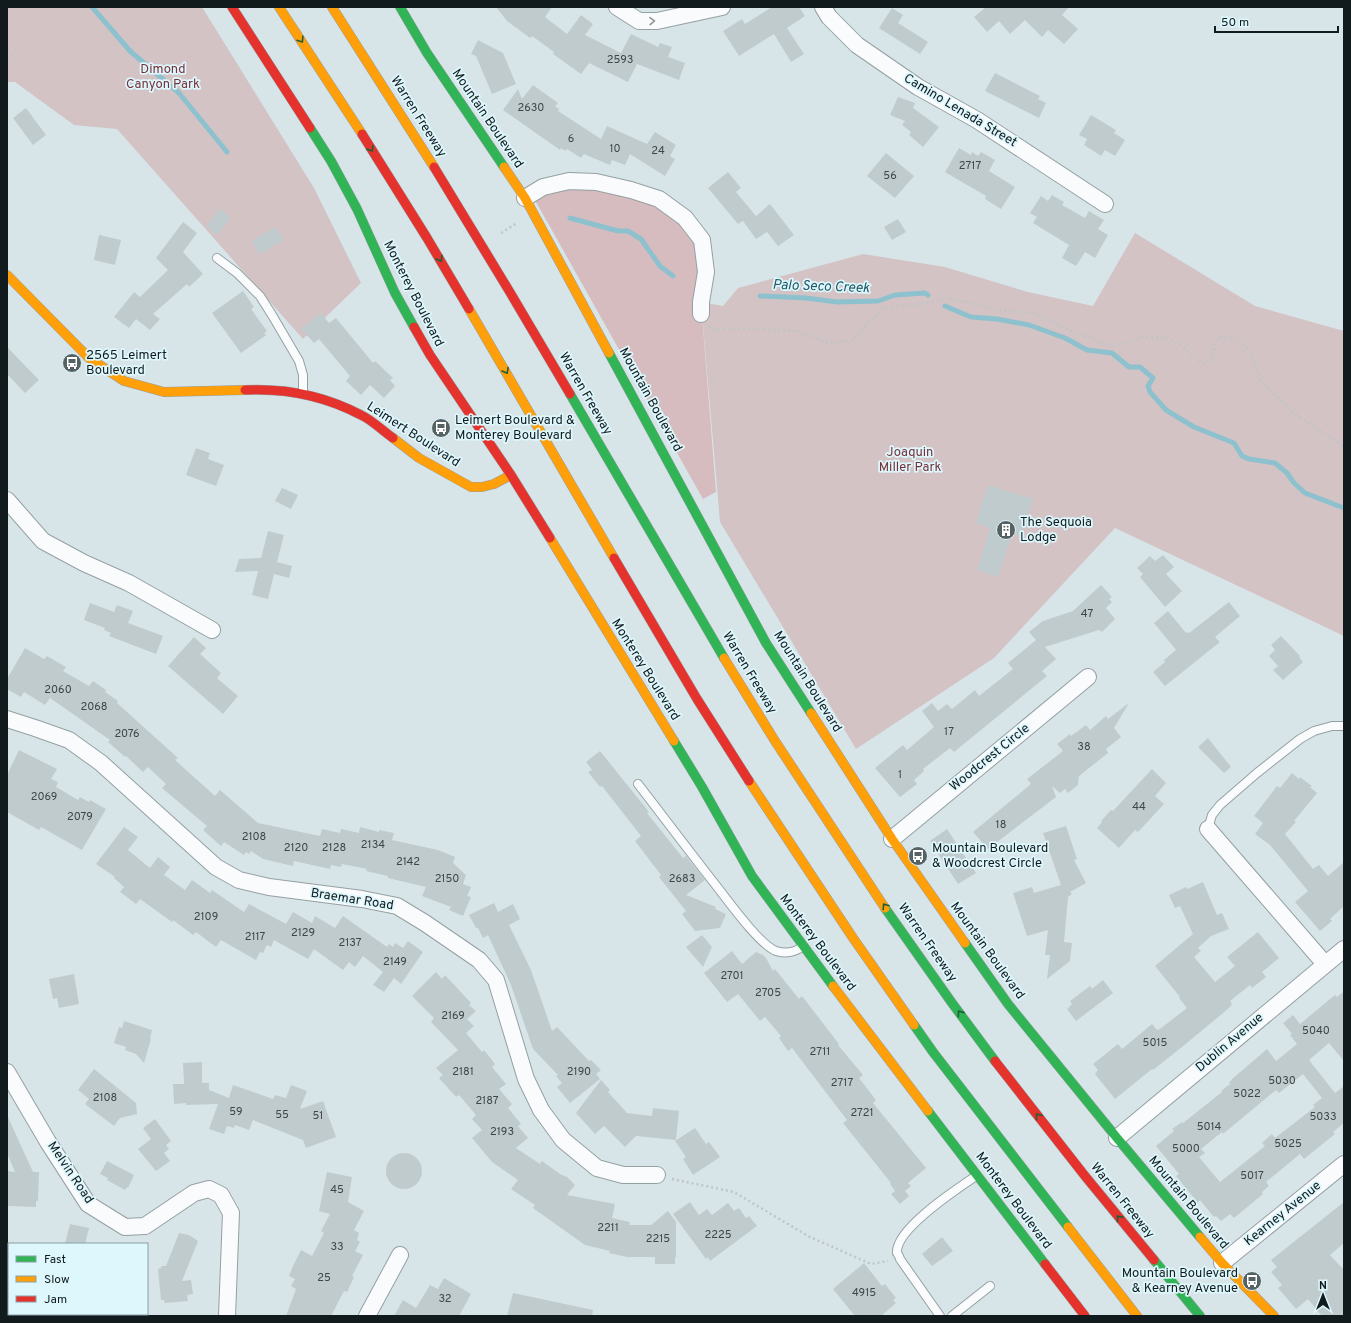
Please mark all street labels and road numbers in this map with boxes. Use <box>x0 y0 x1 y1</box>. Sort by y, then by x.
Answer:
street label: Mountain Boulevard <box>448 66 526 172</box>
street label: Camino Lenada Street <box>900 71 1020 151</box>
street label: Warren Freeway <box>387 73 449 161</box>
street label: Monterey Boulevard <box>379 238 447 350</box>
street label: Mountain Boulevard <box>615 345 685 455</box>
street label: Warren Freeway <box>555 350 615 438</box>
street label: Leimert Boulevard <box>363 399 463 471</box>
street label: Monterey Boulevard <box>607 616 683 724</box>
street label: Mountain Boulevard <box>769 628 845 736</box>
street label: Warren Freeway <box>718 629 780 717</box>
street label: Woodcrest Circle <box>947 721 1033 795</box>
street label: Braemar Road <box>309 886 395 914</box>
street label: Monterey Boulevard <box>775 892 859 994</box>
street label: Mountain Boulevard <box>946 899 1028 1003</box>
street label: Warren Freeway <box>894 900 960 986</box>
street label: Dublin Avenue <box>1193 1010 1267 1076</box>
street label: Melvin Road <box>43 1139 97 1207</box>
street label: Monterey Boulevard <box>971 1150 1055 1252</box>
street label: Mountain Boulevard <box>1144 1153 1232 1253</box>
street label: Warren Freeway <box>1087 1160 1158 1242</box>
street label: Kearney Avenue <box>1241 1178 1325 1250</box>

